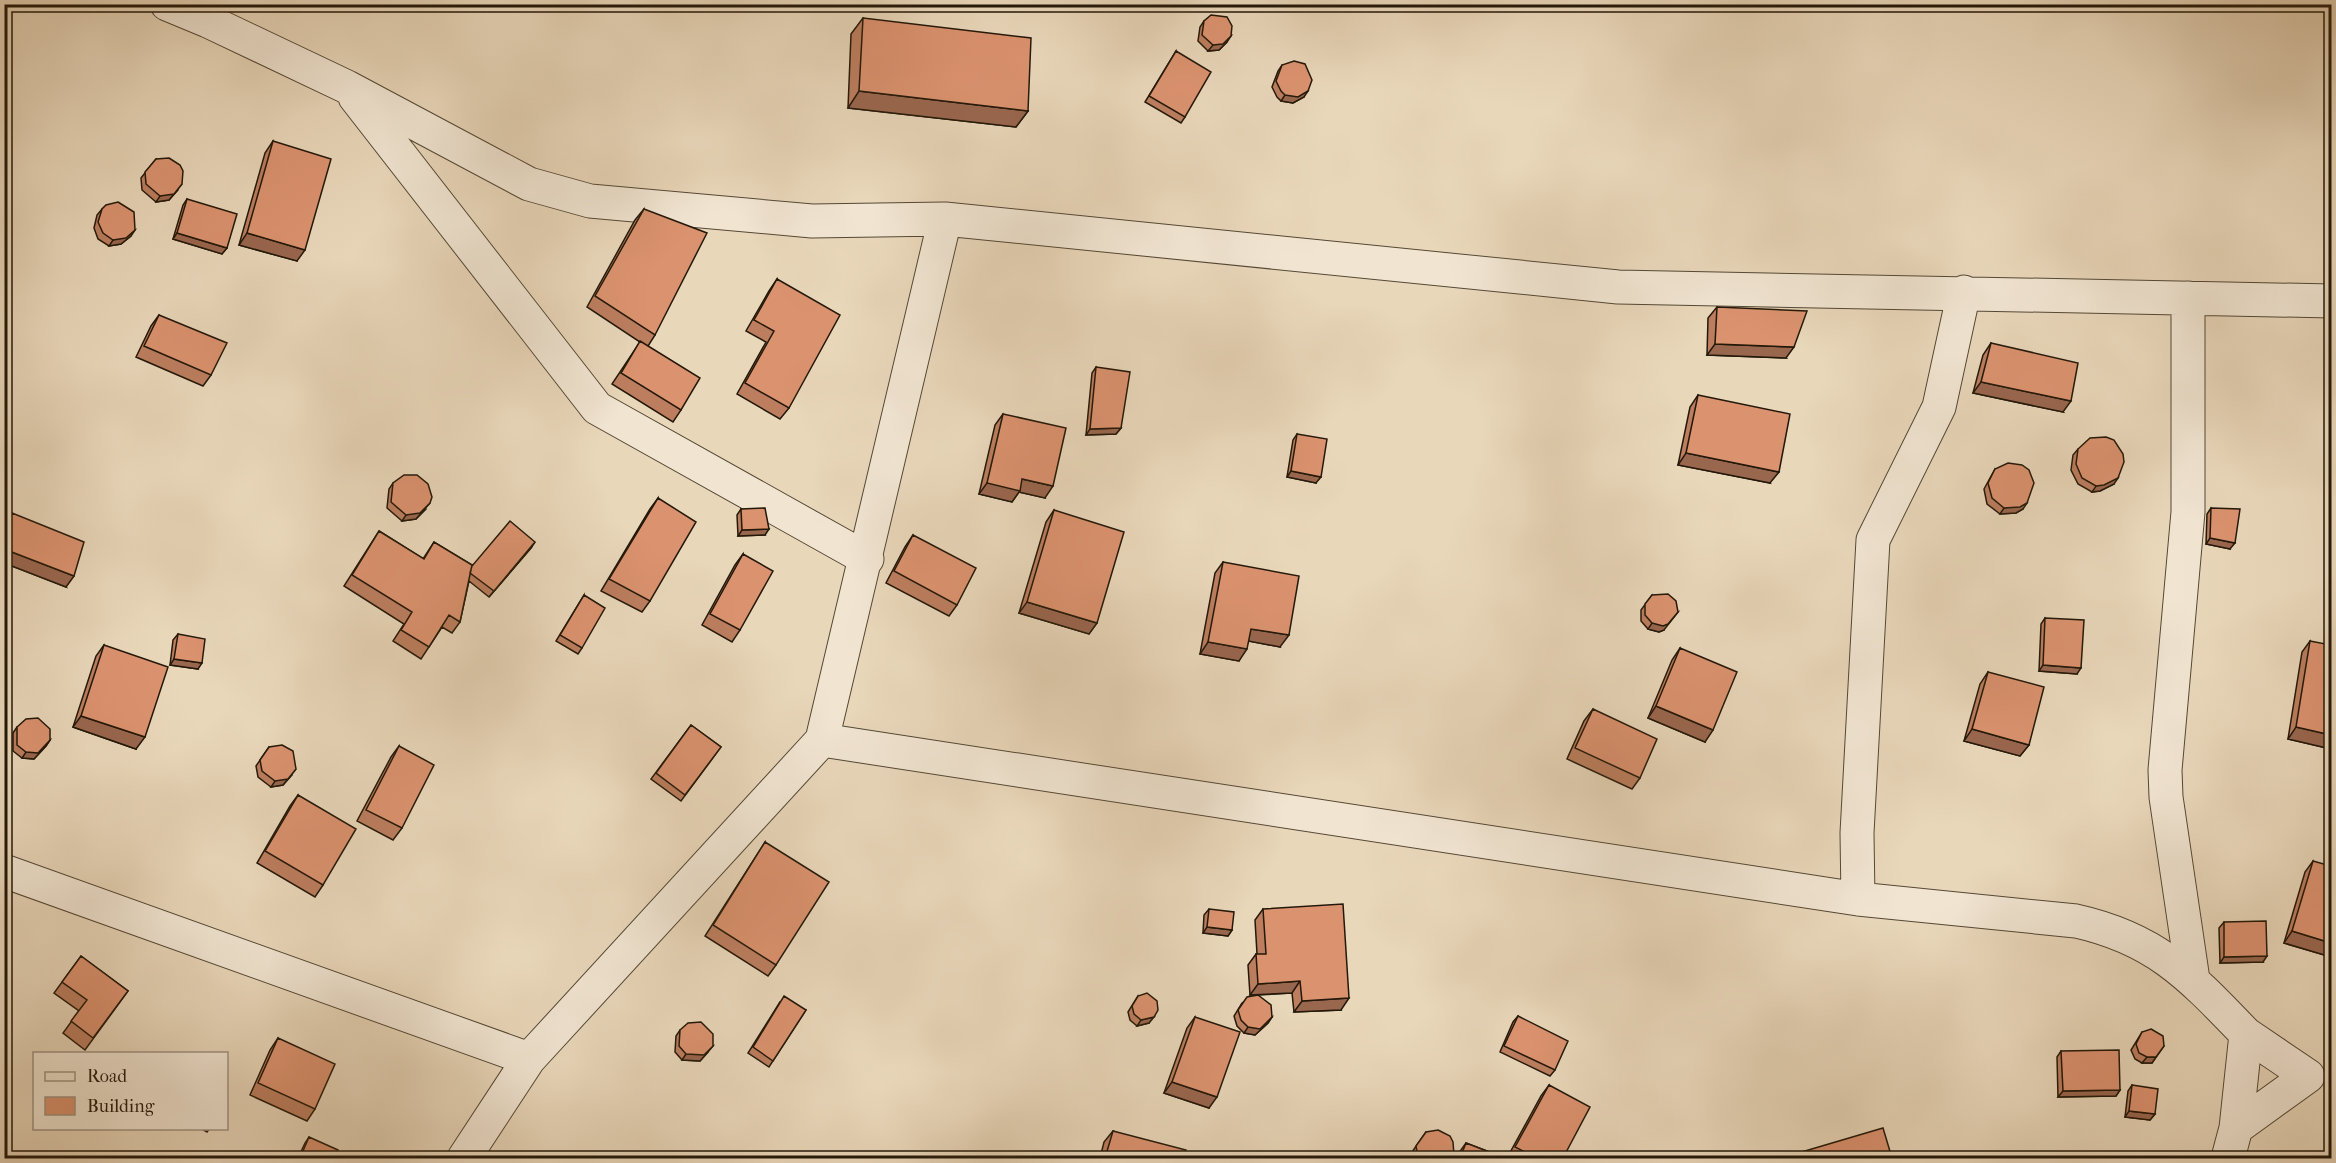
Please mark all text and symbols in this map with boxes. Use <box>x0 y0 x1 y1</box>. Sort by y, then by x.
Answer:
legend <box>33 1052 228 1130</box>
text: Road <box>87 1066 127 1087</box>
text: Building <box>87 1096 155 1117</box>

